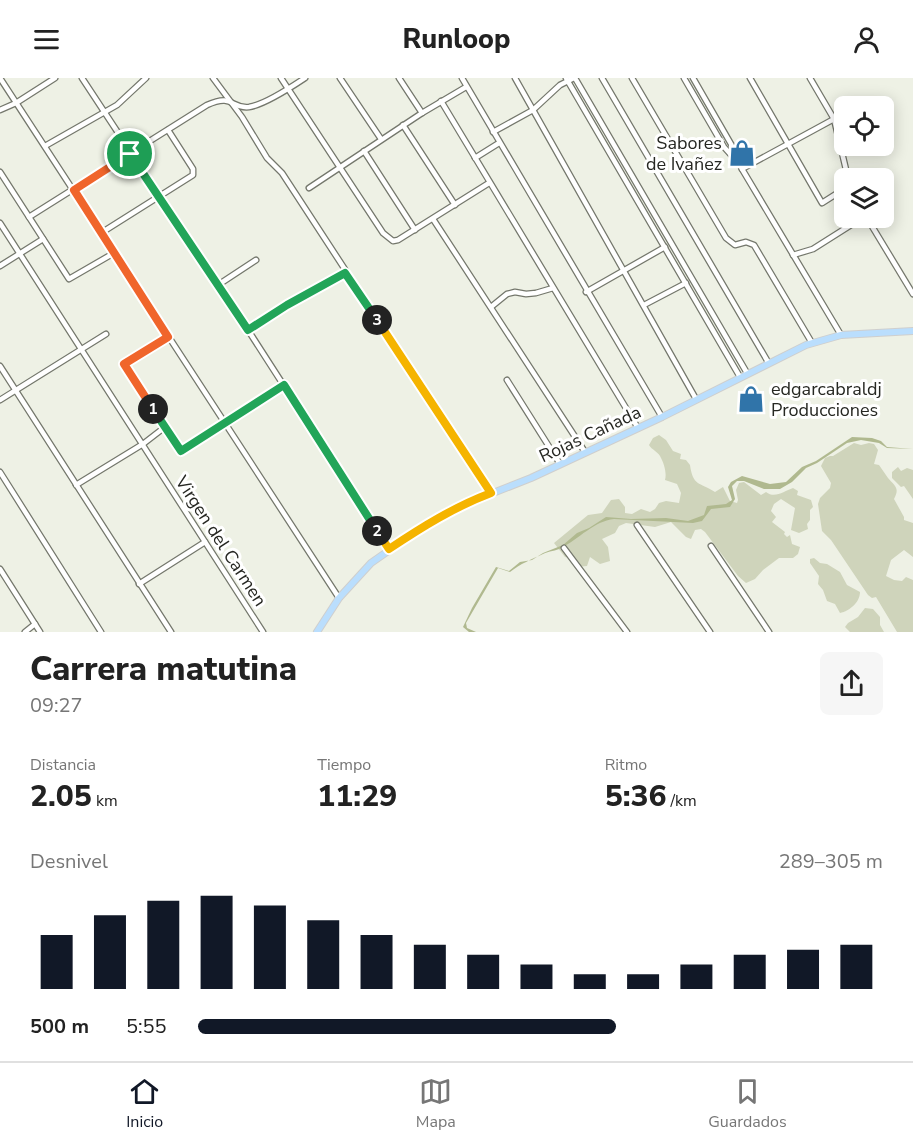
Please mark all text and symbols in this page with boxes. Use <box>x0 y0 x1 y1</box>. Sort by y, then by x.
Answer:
text: Runloop <box>403 21 510 58</box>
icon: menu <box>30 23 63 56</box>
icon: person <box>850 23 883 56</box>
map controls <box>834 96 894 228</box>
button: locate <box>834 96 894 156</box>
pin <box>104 128 155 179</box>
place label: Sabores de Ivañez <box>646 131 722 176</box>
icon: arrive <box>113 137 146 170</box>
shop icon: Sabores de Ivañez <box>727 138 757 168</box>
button: layers <box>834 168 894 228</box>
pin: 3 <box>362 305 392 335</box>
text: 3 <box>372 309 382 331</box>
place label: edgarcabraldj Producciones <box>771 377 882 422</box>
shop icon: edgarcabraldj Producciones <box>736 384 766 414</box>
pin: 1 <box>138 394 168 424</box>
text: 1 <box>148 398 158 420</box>
street label: Rojas Cañada <box>535 400 645 468</box>
street label: Virgen del Carmen <box>169 470 272 611</box>
pin: 2 <box>362 516 392 546</box>
text: 2 <box>372 520 382 542</box>
text: Carrera matutina <box>30 647 297 692</box>
button: share <box>820 652 883 715</box>
text: 09:27 <box>30 692 83 719</box>
text: Distancia <box>30 754 96 776</box>
text: Tiempo <box>317 754 371 776</box>
text: Ritmo <box>605 754 647 776</box>
text: 2.05 <box>30 776 92 817</box>
text: 11:29 <box>317 776 397 817</box>
text: 5:36 <box>605 776 666 817</box>
text: km <box>92 790 118 812</box>
text: /km <box>666 790 697 812</box>
text: Desnivel <box>30 848 108 875</box>
text: 289–305 m <box>779 848 883 875</box>
text: 500 m <box>30 1013 89 1040</box>
text: 5:55 <box>126 1013 167 1040</box>
tab: Inicio <box>126 1075 163 1133</box>
tab: Mapa <box>416 1075 456 1133</box>
tab: Guardados <box>708 1075 787 1133</box>

